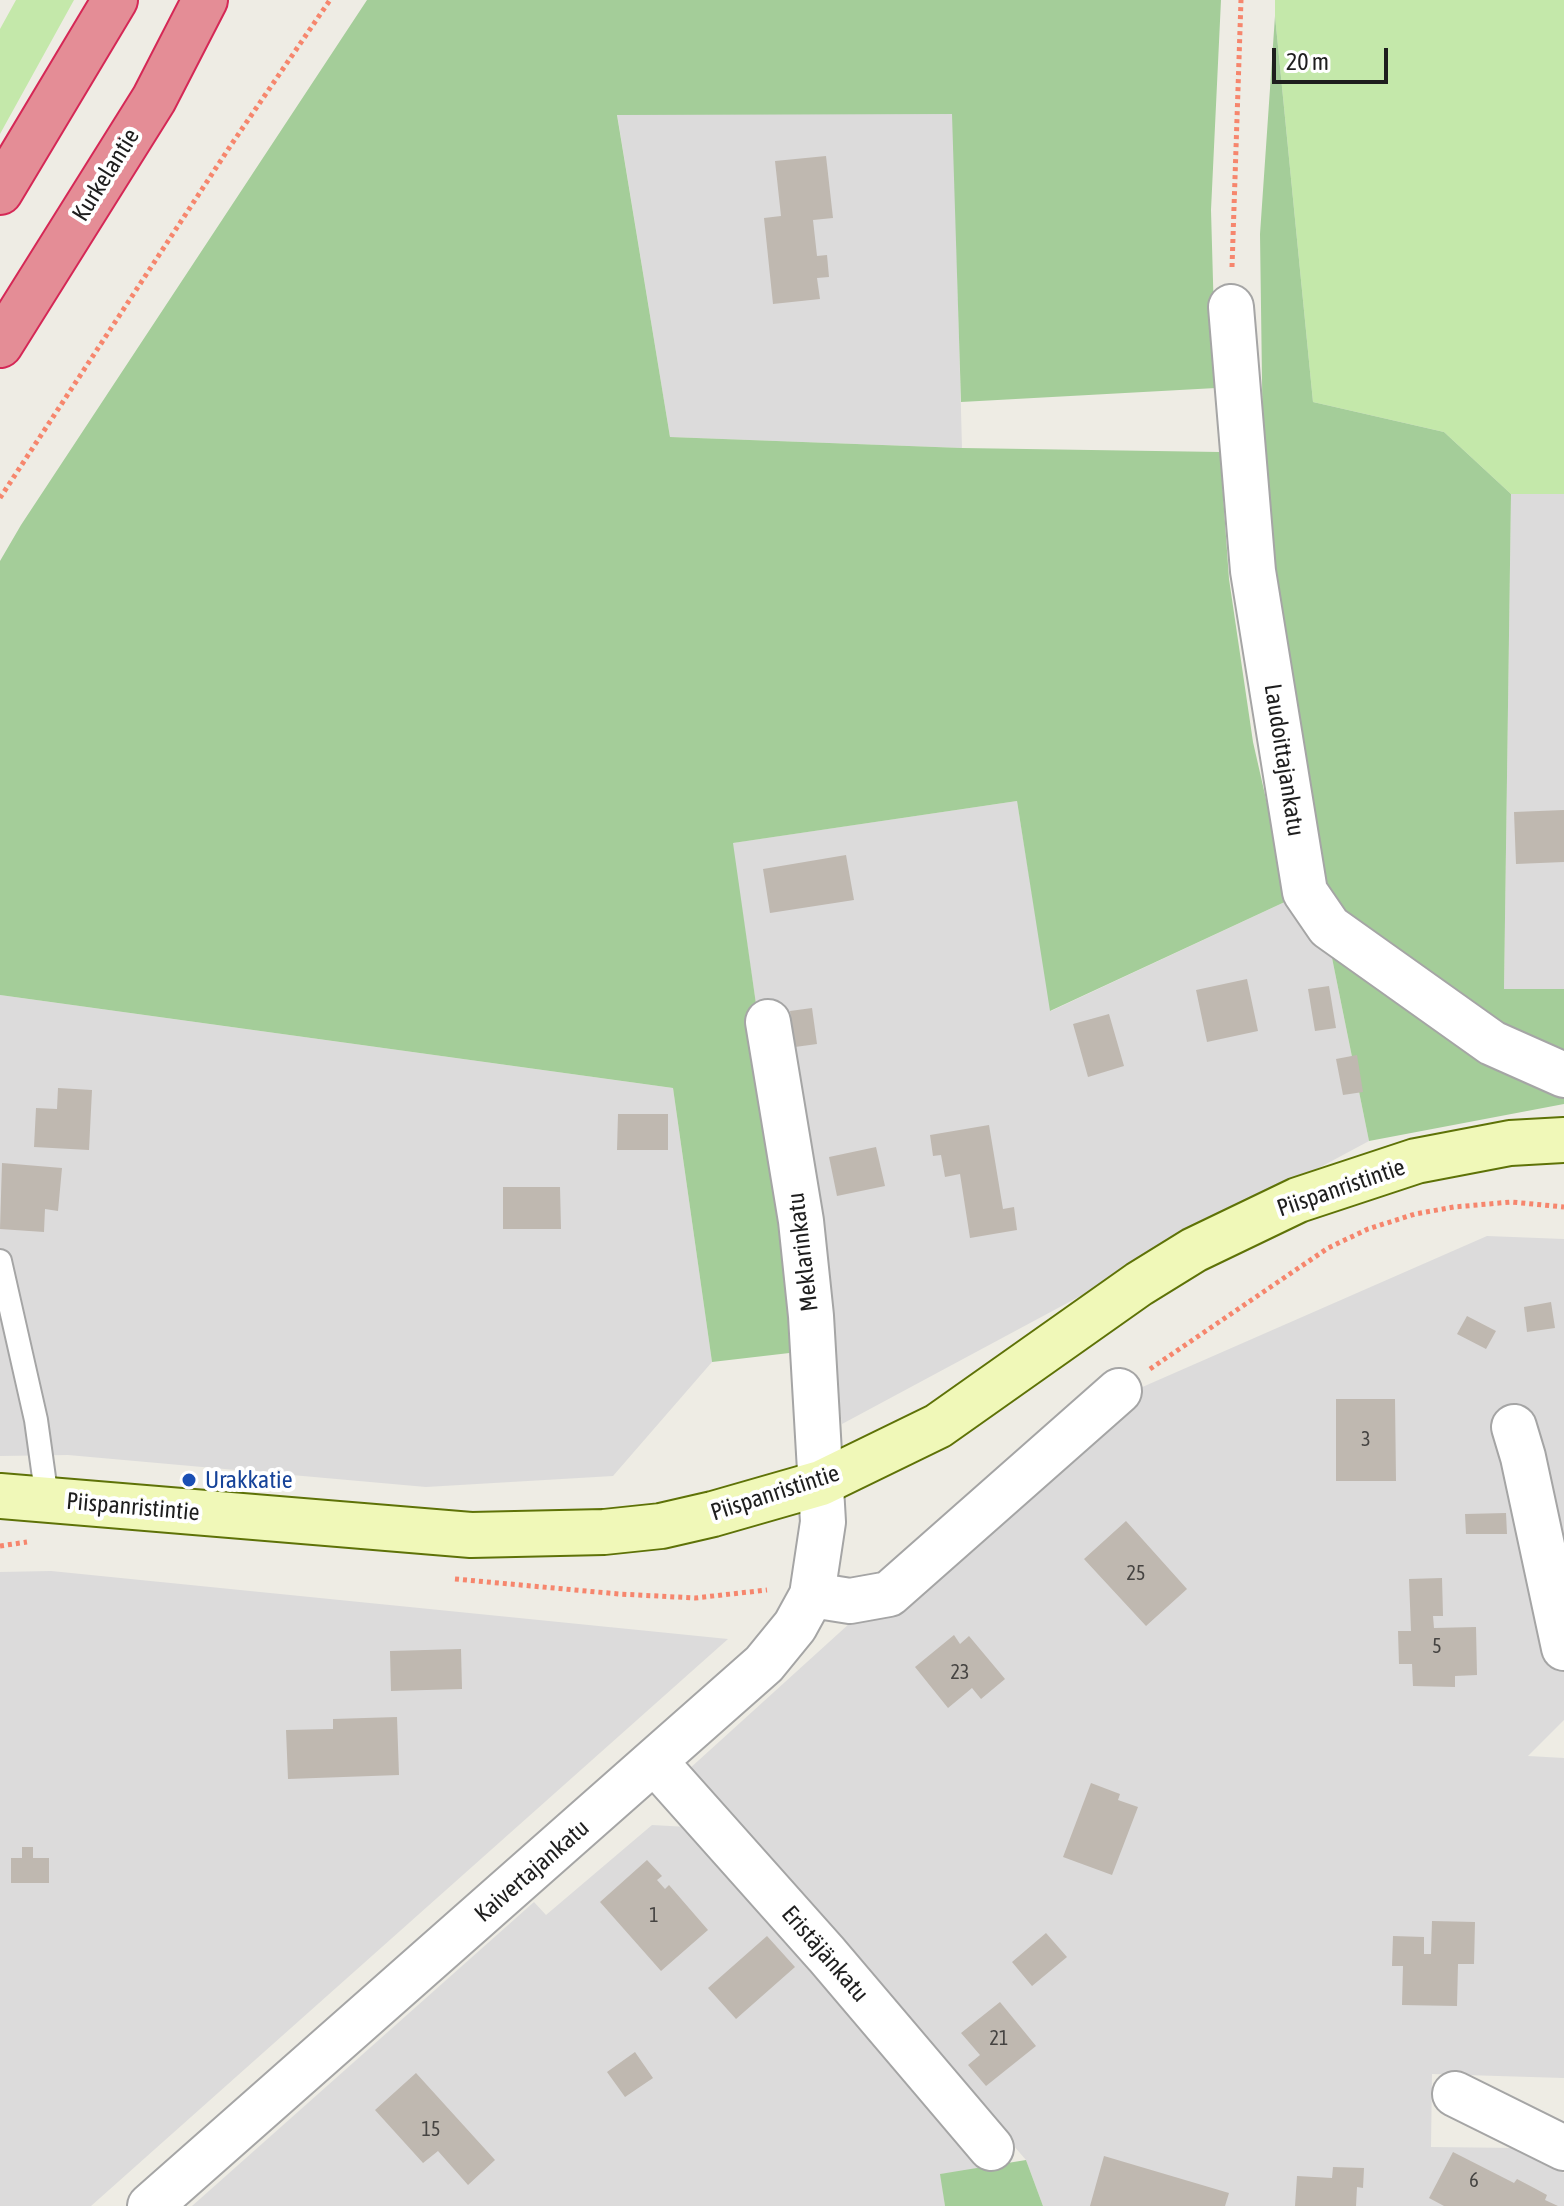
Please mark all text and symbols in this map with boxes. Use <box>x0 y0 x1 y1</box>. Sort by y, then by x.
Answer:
scale bar <box>1276 32 1392 82</box>
text: 20 m <box>1286 48 1329 75</box>
street label: Kurkelantie <box>66 123 146 227</box>
street label: Laudoittajankatu <box>1258 682 1310 838</box>
street label: Piispanristintie <box>1273 1153 1409 1223</box>
street label: Meklarinkatu <box>781 1191 825 1313</box>
house number: 3 <box>1361 1428 1371 1452</box>
street label: Piispanristintie <box>707 1459 843 1527</box>
place label: Urakkatie <box>205 1466 293 1494</box>
marker: Urakkatie <box>180 1471 198 1489</box>
street label: Piispanristintie <box>65 1487 201 1527</box>
house number: 25 <box>1127 1562 1145 1586</box>
house number: 5 <box>1432 1635 1442 1659</box>
house number: 23 <box>951 1661 969 1685</box>
street label: Kaivertajankatu <box>469 1814 595 1928</box>
street label: Eristäjänkatu <box>775 1900 875 2008</box>
house number: 1 <box>649 1904 659 1928</box>
house number: 21 <box>990 2027 1008 2051</box>
house number: 15 <box>422 2118 440 2142</box>
house number: 6 <box>1469 2169 1479 2193</box>

